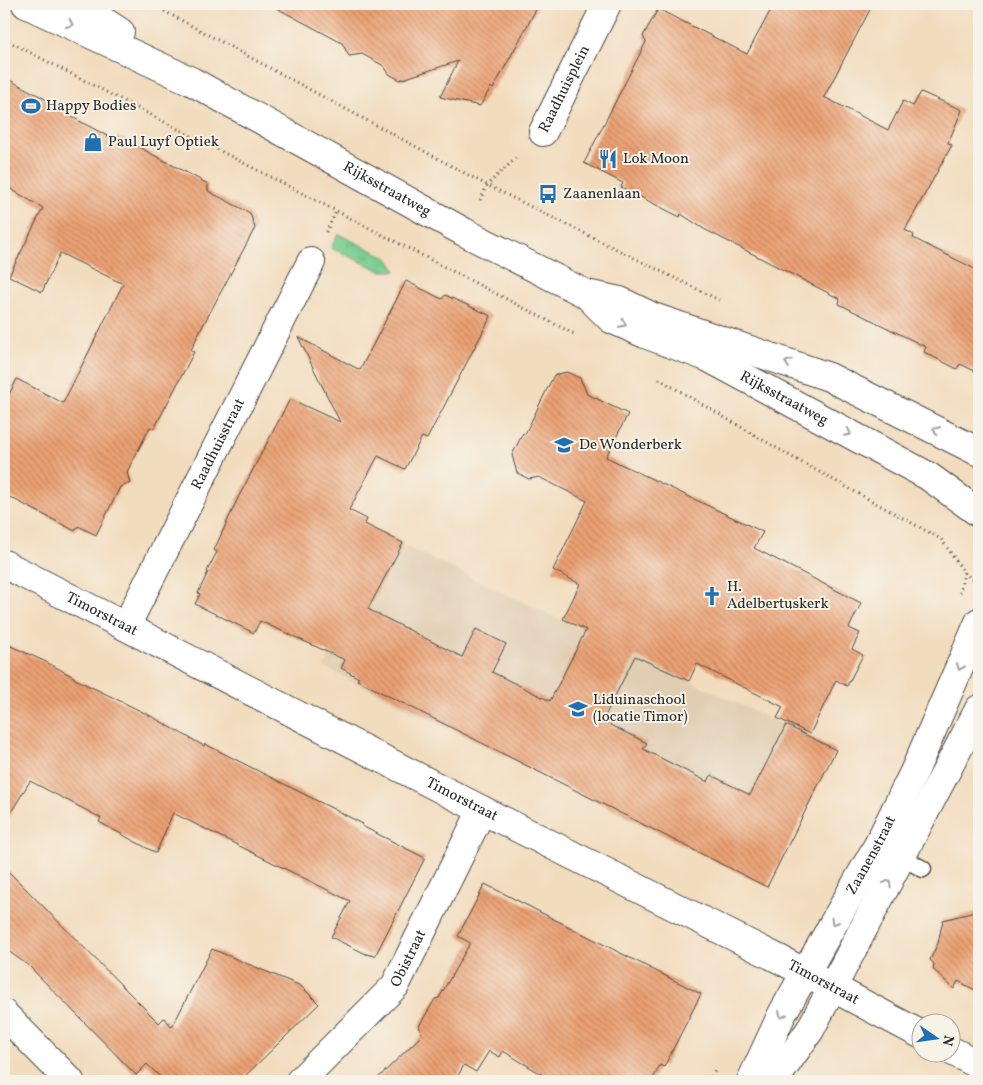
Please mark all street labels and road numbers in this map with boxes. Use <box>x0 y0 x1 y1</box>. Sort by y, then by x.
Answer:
street label: Raadhuisplein <box>534 42 595 137</box>
street label: Rijksstraatweg <box>339 157 435 222</box>
street label: Rijksstraatweg <box>736 366 832 431</box>
street label: Raadhuisstraat <box>186 395 250 493</box>
street label: Timorstraat <box>62 587 141 642</box>
street label: Timorstraat <box>422 772 501 827</box>
street label: Zaanenstraat <box>841 812 901 899</box>
street label: Obistraat <box>386 926 432 991</box>
street label: Timorstraat <box>784 955 863 1010</box>

